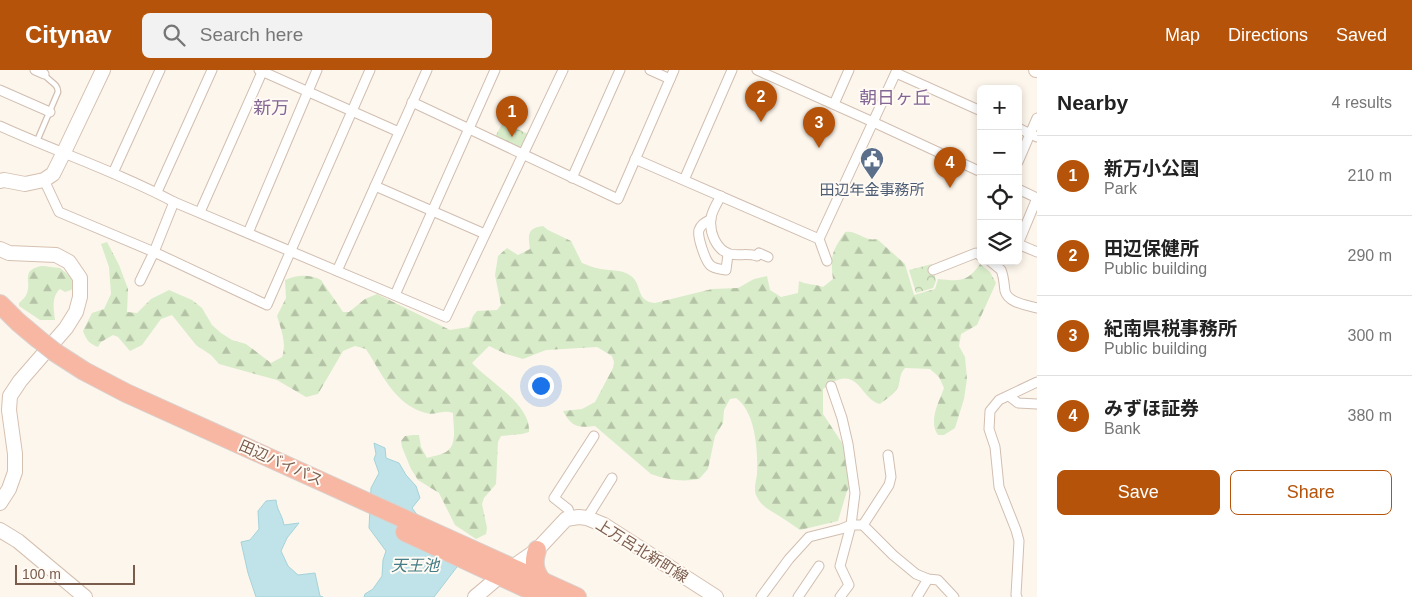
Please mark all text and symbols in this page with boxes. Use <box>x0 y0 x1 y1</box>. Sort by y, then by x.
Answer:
search box <box>142 13 492 58</box>
text: Citynav <box>25 21 112 48</box>
icon: search <box>160 21 188 49</box>
text: Search here <box>200 24 303 45</box>
text: Map <box>1165 25 1200 45</box>
text: Directions <box>1228 25 1308 45</box>
text: Saved <box>1336 25 1387 45</box>
pin: 2 <box>745 81 777 122</box>
map controls <box>977 85 1022 265</box>
button: + <box>977 85 1022 130</box>
district label: 朝日ヶ丘 <box>859 88 931 108</box>
text: Nearby <box>1057 91 1128 114</box>
text: 4 results <box>1332 94 1392 111</box>
pin: 1 <box>496 96 528 137</box>
district label: 新万 <box>253 98 289 118</box>
pin: 3 <box>803 107 835 148</box>
button: − <box>977 130 1022 175</box>
public building icon: 田辺年金事務所 <box>859 146 885 180</box>
pin: 4 <box>934 147 966 188</box>
text: 新万小公園 <box>1104 158 1199 179</box>
text: 1 <box>1069 167 1077 184</box>
text: 210 m <box>1348 167 1392 184</box>
button: locate <box>977 175 1022 220</box>
text: Park <box>1104 180 1137 197</box>
place label: 田辺年金事務所 <box>819 181 925 198</box>
button: layers <box>977 220 1022 265</box>
text: 田辺保健所 <box>1104 238 1199 259</box>
text: 2 <box>1069 247 1077 264</box>
text: 290 m <box>1348 247 1392 264</box>
text: Public building <box>1104 260 1207 277</box>
text: 紀南県税事務所 <box>1104 318 1237 339</box>
text: 3 <box>1069 327 1077 344</box>
text: 300 m <box>1348 327 1392 344</box>
text: Public building <box>1104 340 1207 357</box>
your location <box>528 373 554 399</box>
text: みずほ証券 <box>1104 398 1199 419</box>
text: 4 <box>1069 407 1077 424</box>
text: 380 m <box>1348 407 1392 424</box>
text: Bank <box>1104 420 1140 437</box>
street label: 田辺バイパス <box>237 437 326 489</box>
button: Save <box>1057 470 1220 515</box>
button: Share <box>1230 470 1392 515</box>
street label: 上万呂北新町線 <box>593 516 691 586</box>
water label: 天王池 <box>391 557 441 574</box>
scale bar <box>15 562 135 585</box>
text: 100 m <box>22 566 61 582</box>

